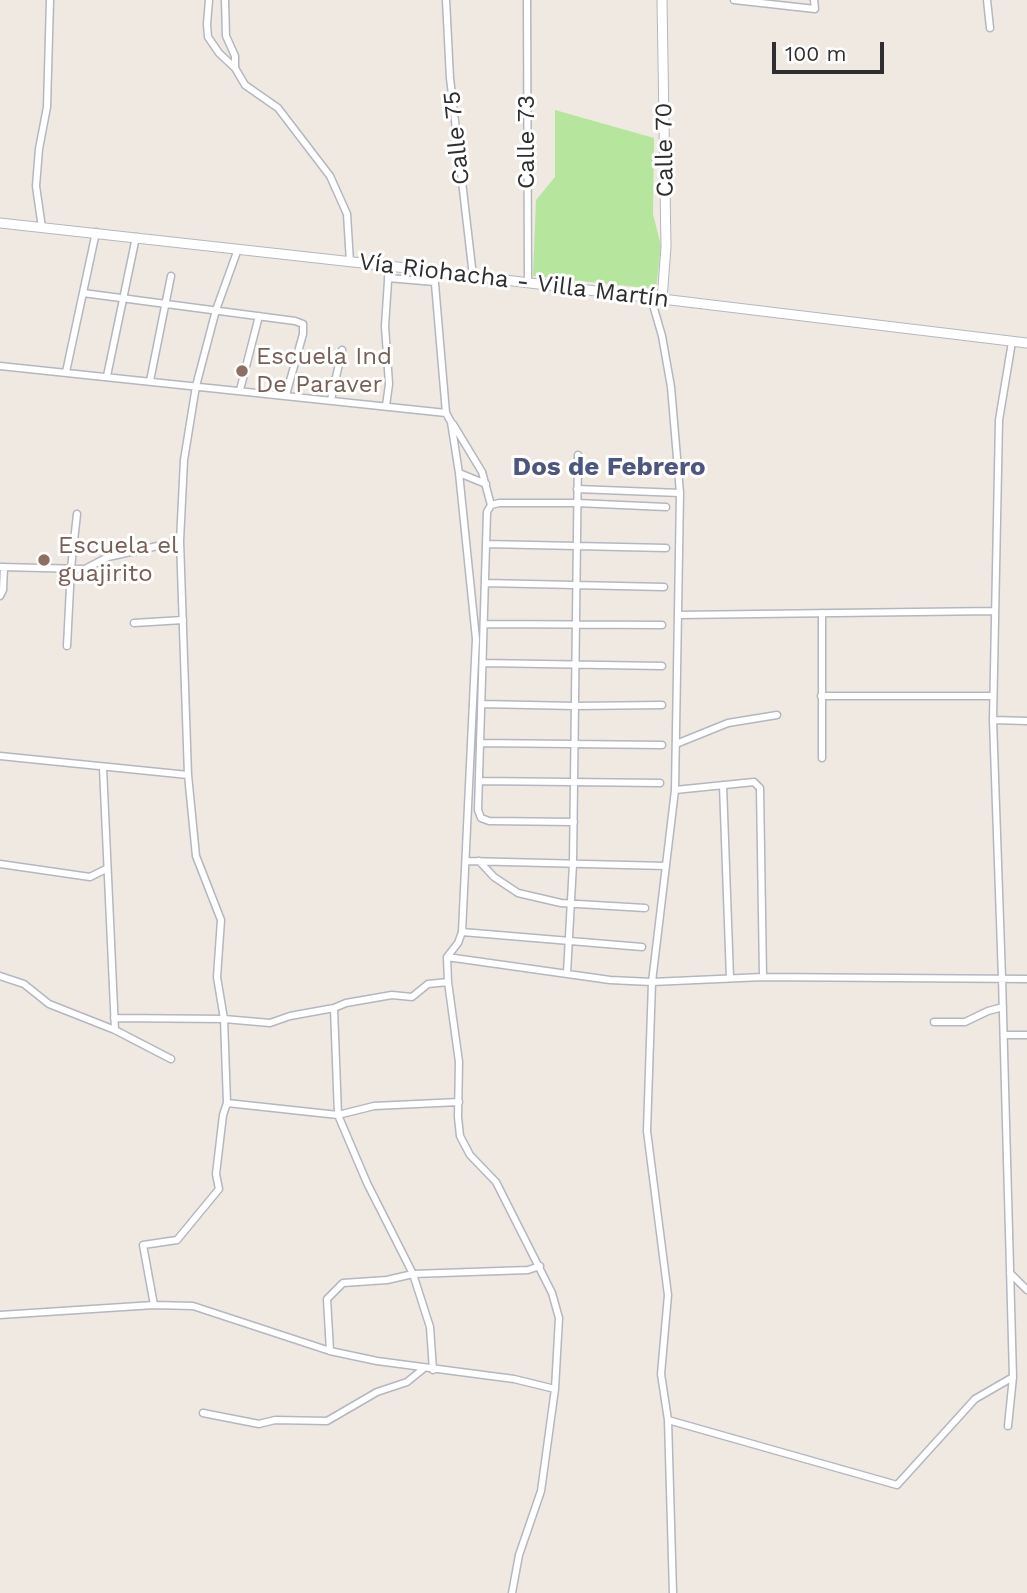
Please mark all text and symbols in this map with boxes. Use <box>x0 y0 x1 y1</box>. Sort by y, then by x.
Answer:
scale bar <box>775 28 887 72</box>
text: 100 m <box>785 41 847 66</box>
street label: Calle 75 <box>438 90 476 186</box>
street label: Calle 73 <box>513 95 541 189</box>
street label: Calle 70 <box>650 102 680 198</box>
street label: Vía Riohacha - Villa Martín <box>357 248 671 314</box>
place label: Escuela Ind De Paraver <box>256 343 392 399</box>
marker: Escuela Ind De Paraver <box>234 363 250 379</box>
district label: Dos de Febrero <box>513 451 705 483</box>
place label: Escuela el guajirito <box>58 532 178 588</box>
marker: Escuela el guajirito <box>36 552 52 568</box>

